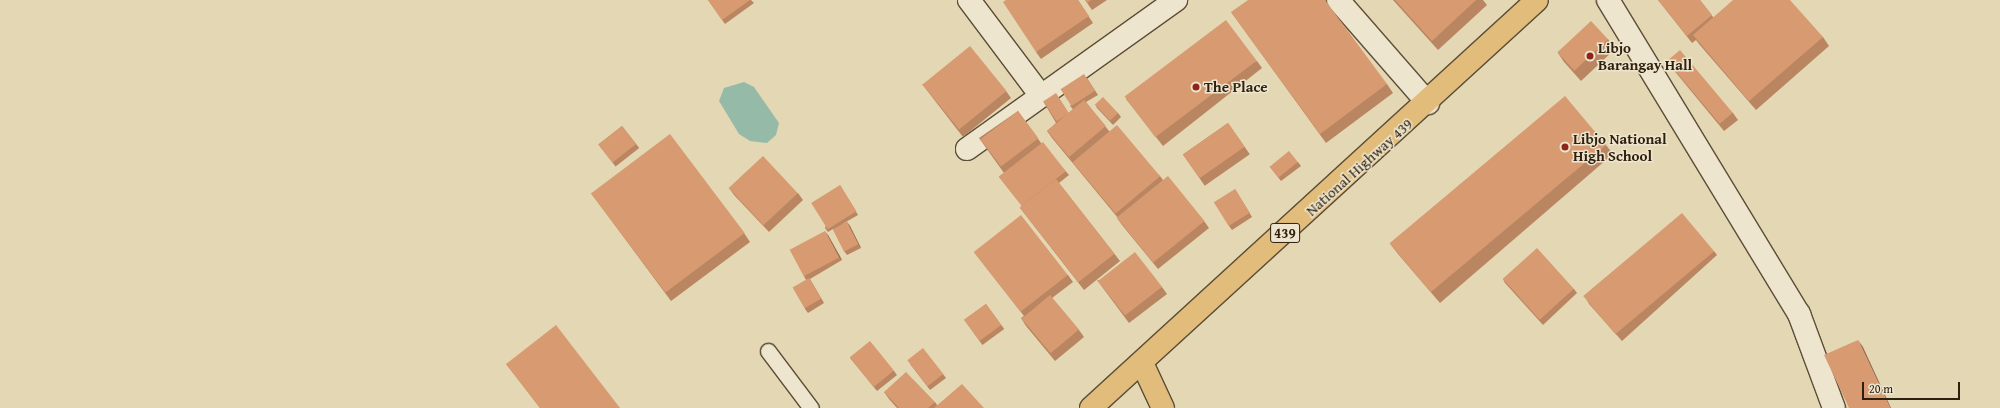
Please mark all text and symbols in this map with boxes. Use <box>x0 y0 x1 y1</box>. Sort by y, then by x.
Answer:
place label: Libjo Barangay Hall <box>1598 38 1692 73</box>
marker: Libjo Barangay Hall <box>1585 51 1595 61</box>
place label: The Place <box>1204 78 1268 96</box>
marker: The Place <box>1191 82 1201 92</box>
street label: National Highway 439 <box>1302 114 1416 220</box>
place label: Libjo National High School <box>1573 129 1667 164</box>
marker: Libjo National High School <box>1560 142 1570 152</box>
road number: 439 <box>1270 221 1300 245</box>
scale bar <box>1864 374 1962 400</box>
text: 20 m <box>1869 380 1893 397</box>

